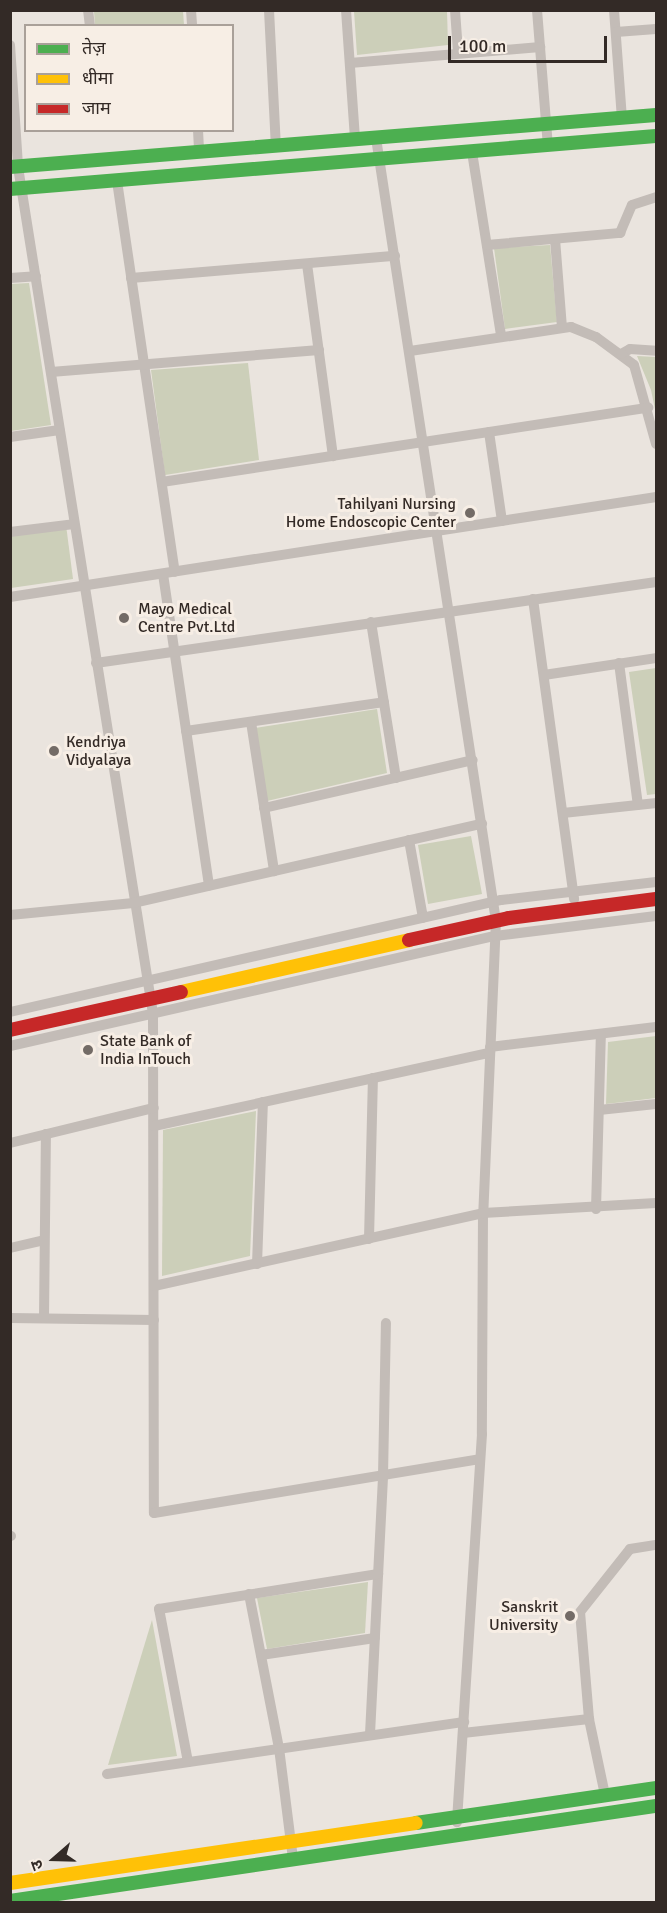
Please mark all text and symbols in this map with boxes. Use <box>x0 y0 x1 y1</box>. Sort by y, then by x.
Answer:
legend <box>24 24 234 132</box>
scale bar <box>451 24 610 62</box>
text: 100 m <box>459 35 506 57</box>
text: तेज़ <box>82 37 106 59</box>
text: धीमा <box>82 67 113 89</box>
text: जाम <box>82 97 111 119</box>
place label: Tahilyani Nursing Home Endoscopic Center <box>286 494 456 532</box>
marker: Tahilyani Nursing Home Endoscopic Center <box>461 504 479 522</box>
place label: Mayo Medical Centre Pvt.Ltd <box>138 599 235 637</box>
marker: Mayo Medical Centre Pvt.Ltd <box>115 609 133 627</box>
place label: Kendriya Vidyalaya <box>66 732 131 770</box>
marker: Kendriya Vidyalaya <box>47 744 61 758</box>
place label: State Bank of India InTouch <box>100 1031 191 1069</box>
marker: State Bank of India InTouch <box>81 1043 95 1057</box>
place label: Sanskrit University <box>489 1597 558 1635</box>
marker: Sanskrit University <box>563 1609 577 1623</box>
north arrow <box>24 1829 84 1889</box>
text: उ <box>26 1857 48 1873</box>

